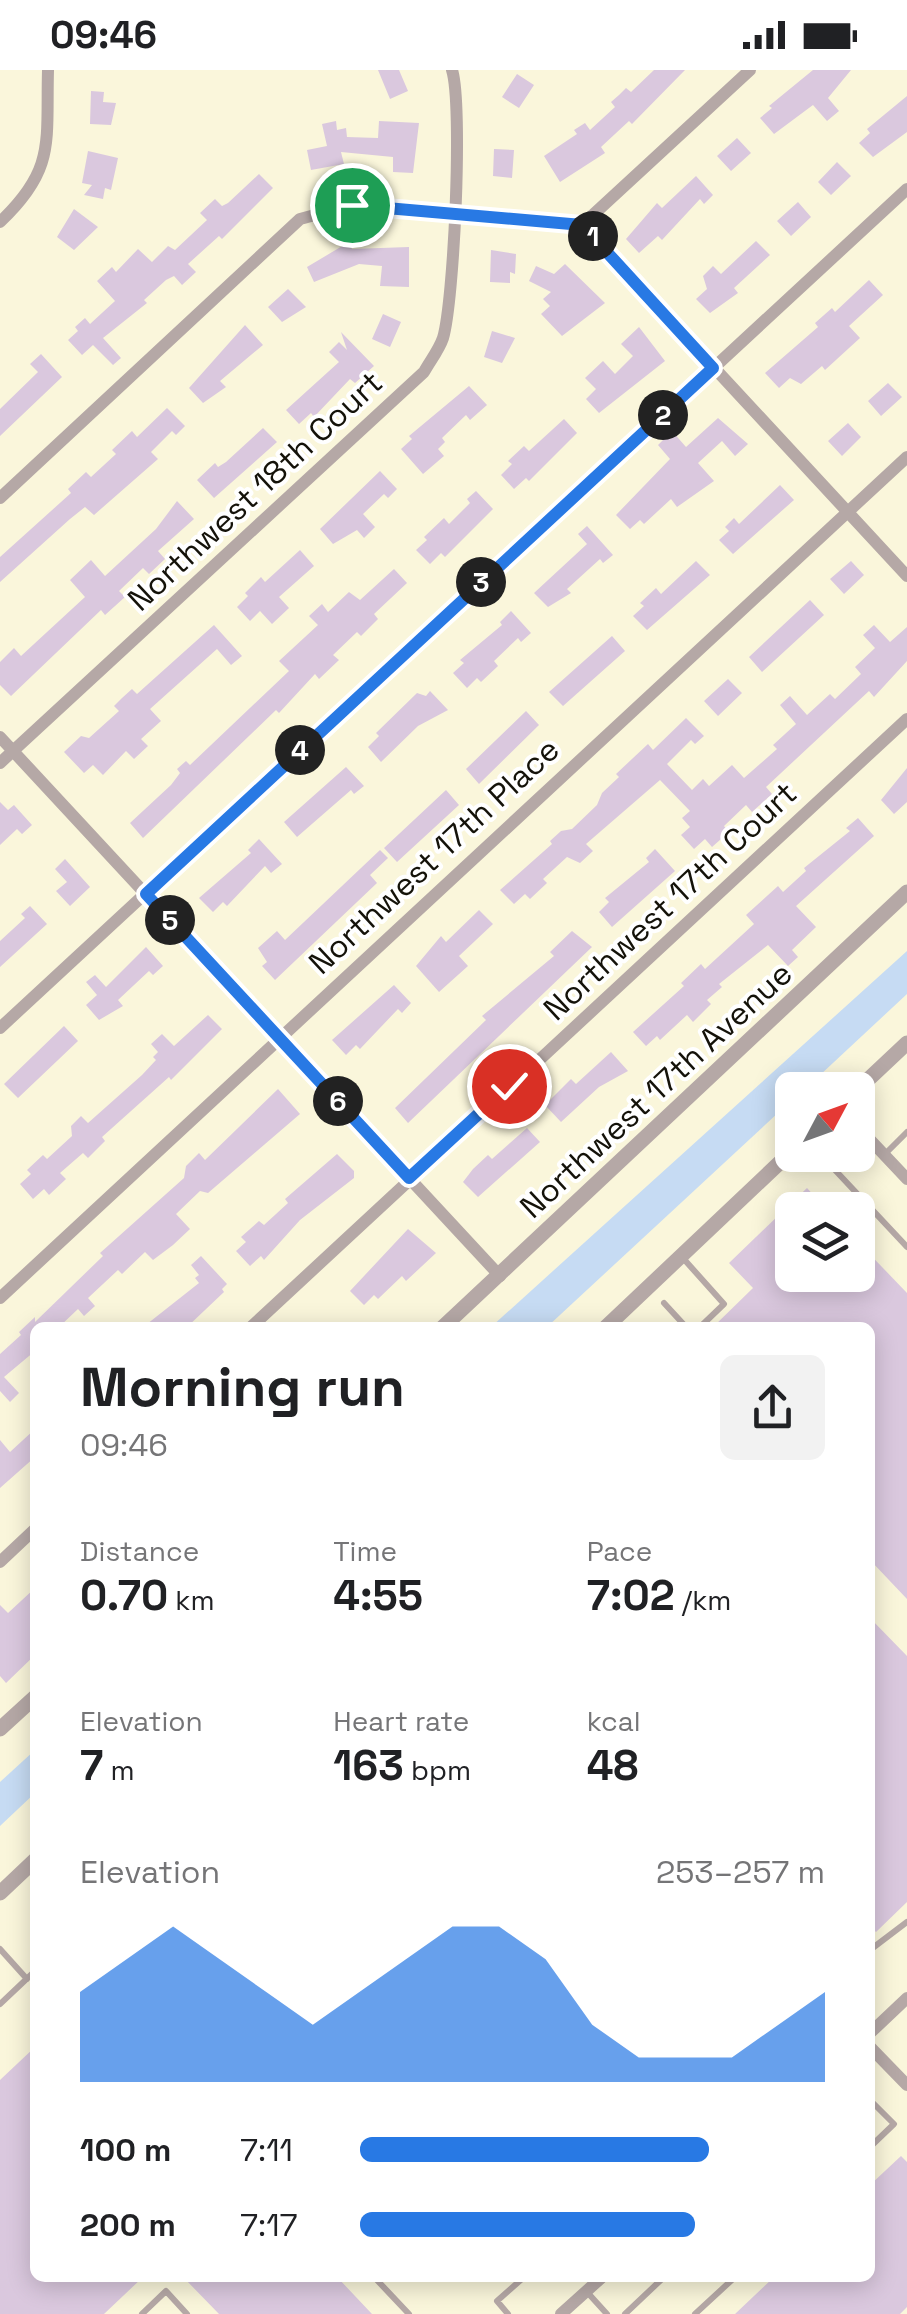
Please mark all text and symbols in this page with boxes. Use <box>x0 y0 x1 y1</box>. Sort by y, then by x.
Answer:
text: 09:46 <box>50 11 157 59</box>
pin <box>310 163 395 248</box>
icon: arrive <box>325 178 380 233</box>
pin: 1 <box>568 211 618 261</box>
text: 1 <box>587 218 599 254</box>
street label: Northwest 18th Court <box>119 363 391 619</box>
pin: 2 <box>638 390 688 440</box>
text: 2 <box>655 397 671 433</box>
pin: 3 <box>456 557 506 607</box>
text: 3 <box>472 564 490 600</box>
pin: 4 <box>275 725 325 775</box>
street label: Northwest 17th Place <box>300 729 568 983</box>
text: 4 <box>291 732 309 768</box>
street label: Northwest 17th Court <box>535 773 805 1029</box>
pin: 5 <box>145 895 195 945</box>
text: 5 <box>162 902 178 938</box>
street label: Northwest 17th Avenue <box>512 953 800 1227</box>
pin <box>467 1044 552 1129</box>
icon: check <box>482 1059 537 1114</box>
north arrow <box>775 1072 875 1172</box>
map controls <box>775 1072 875 1292</box>
pin: 6 <box>313 1076 363 1126</box>
text: 6 <box>329 1083 347 1119</box>
button: layers <box>775 1192 875 1292</box>
text: Morning run <box>80 1352 405 1422</box>
button: share <box>720 1355 825 1460</box>
text: 09:46 <box>80 1425 168 1465</box>
text: Distance <box>80 1533 199 1569</box>
text: Time <box>333 1533 397 1569</box>
text: Pace <box>587 1533 652 1569</box>
text: 0.70 <box>80 1569 168 1622</box>
text: 4:55 <box>333 1569 423 1622</box>
text: 7:02 <box>587 1569 675 1622</box>
text: km <box>168 1582 214 1618</box>
text: /km <box>675 1582 731 1618</box>
text: Elevation <box>80 1703 203 1739</box>
text: Heart rate <box>333 1703 469 1739</box>
text: kcal <box>587 1703 641 1739</box>
text: 7 <box>80 1739 103 1792</box>
text: 163 <box>333 1739 404 1792</box>
text: 48 <box>587 1739 639 1792</box>
text: m <box>103 1752 135 1788</box>
text: bpm <box>404 1752 471 1788</box>
text: Elevation <box>80 1852 220 1892</box>
text: 253–257 m <box>656 1852 825 1892</box>
text: 100 m <box>80 2130 171 2170</box>
text: 7:11 <box>240 2130 293 2170</box>
text: 200 m <box>80 2205 176 2245</box>
text: 7:17 <box>240 2205 298 2245</box>

